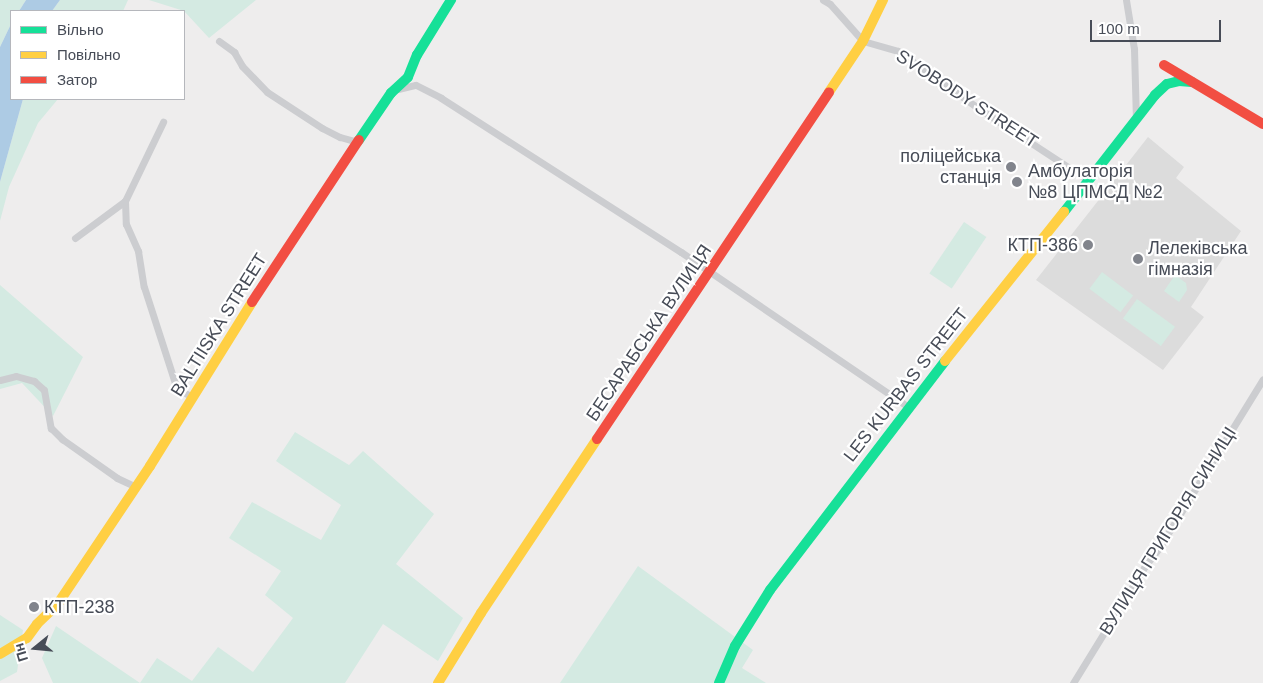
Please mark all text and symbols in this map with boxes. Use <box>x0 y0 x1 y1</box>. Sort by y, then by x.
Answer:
legend <box>10 10 185 100</box>
scale bar <box>1093 10 1224 42</box>
text: 100 m <box>1098 20 1140 37</box>
text: Вільно <box>57 21 104 38</box>
street label: SVOBODY STREET <box>892 45 1042 153</box>
text: Повільно <box>57 46 121 63</box>
text: Затор <box>57 71 97 88</box>
place label: поліцейська станція <box>900 146 1001 188</box>
marker: поліцейська станція <box>1005 161 1017 173</box>
place label: Амбулаторія №8 ЦПМСД №2 <box>1028 161 1163 203</box>
marker: Амбулаторія №8 ЦПМСД №2 <box>1010 175 1024 189</box>
place label: КТП-386 <box>1008 234 1078 256</box>
place label: Лелеківська гімназія <box>1148 238 1248 280</box>
marker: КТП-386 <box>1082 239 1094 251</box>
street label: БЕСАРАБСЬКА ВУЛИЦЯ <box>582 241 716 425</box>
street label: BALTIISKA STREET <box>166 249 272 401</box>
marker: Лелеківська гімназія <box>1132 253 1144 265</box>
street label: LES KURBAS STREET <box>839 304 973 466</box>
street label: ВУЛИЦЯ ГРИГОРІЯ СИНИЦІ <box>1095 423 1241 639</box>
place label: КТП-238 <box>44 596 114 618</box>
marker: КТП-238 <box>28 601 40 613</box>
north arrow <box>10 623 60 673</box>
text: Пн <box>10 641 31 664</box>

